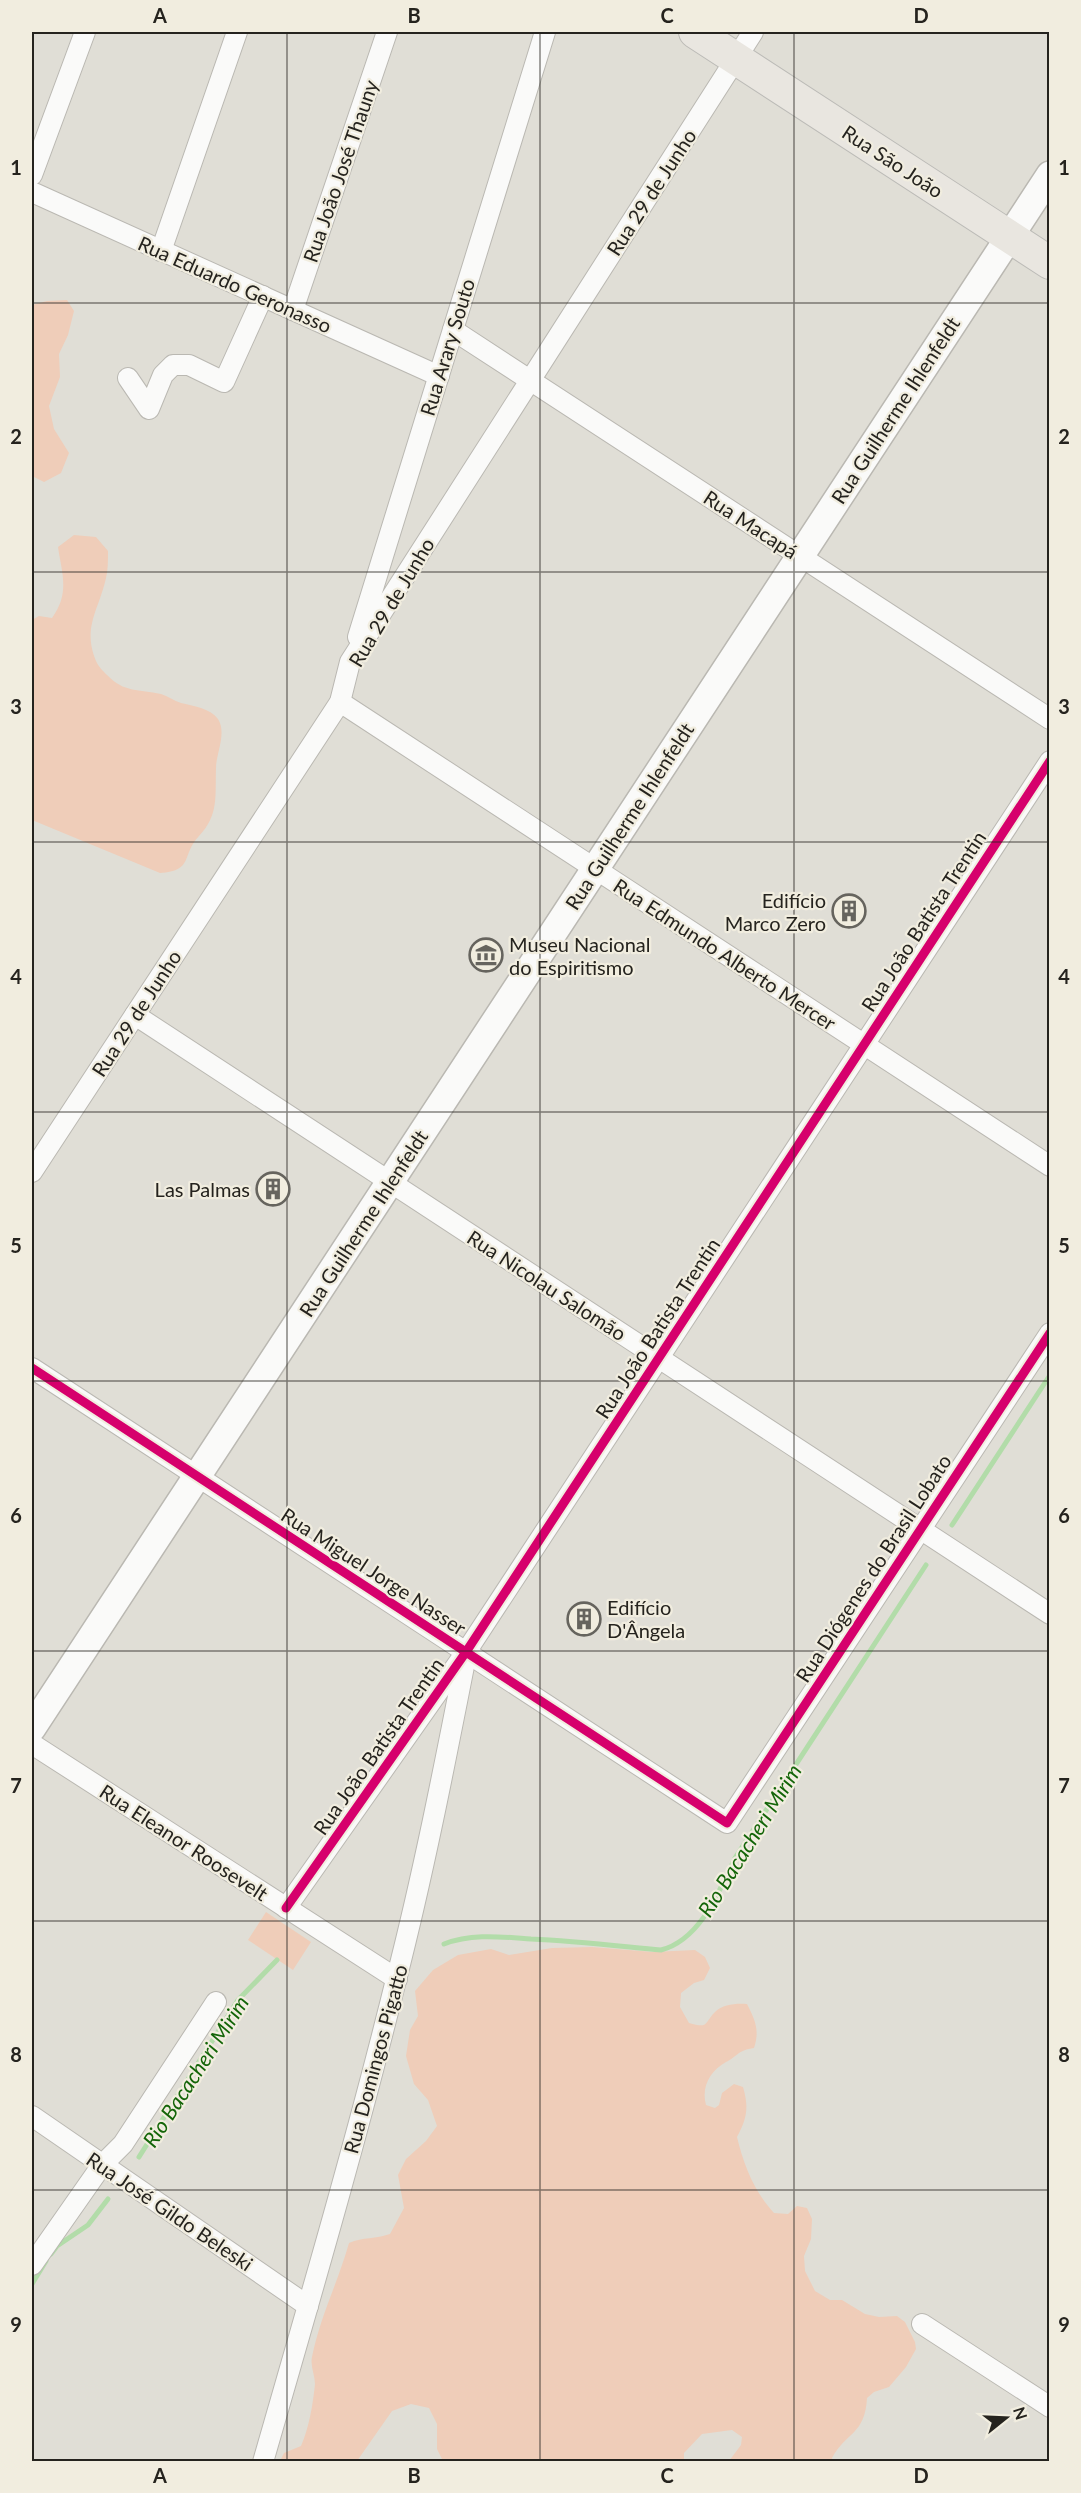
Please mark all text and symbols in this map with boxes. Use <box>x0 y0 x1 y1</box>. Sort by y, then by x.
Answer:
text: A <box>152 3 167 27</box>
text: B <box>407 3 421 27</box>
text: C <box>660 3 674 27</box>
text: D <box>913 3 929 27</box>
street label: Rua João José Thauny <box>298 76 383 265</box>
street label: Rua São João <box>838 119 948 203</box>
street label: Rua 29 de Junho <box>601 124 701 260</box>
text: 1 <box>10 155 22 179</box>
text: 1 <box>1058 155 1070 179</box>
street label: Rua Eduardo Geronasso <box>135 230 335 338</box>
street label: Rua Arary Souto <box>415 276 479 418</box>
street label: Rua Guilherme Ihlenfeldt <box>826 312 964 508</box>
text: 2 <box>10 424 22 448</box>
text: 2 <box>1058 424 1070 448</box>
street label: Rua Macapá <box>700 485 802 563</box>
street label: Rua 29 de Junho <box>343 533 439 671</box>
text: 3 <box>10 694 22 718</box>
text: 3 <box>1058 694 1070 718</box>
street label: Rua Guilherme Ihlenfeldt <box>560 718 698 914</box>
street label: Rua João Batista Trentin <box>856 826 990 1016</box>
street label: Rua Edmundo Alberto Mercer <box>609 873 841 1035</box>
place label: Edifício Marco Zero <box>725 888 826 935</box>
building icon: Edifício Marco Zero <box>831 893 867 929</box>
place label: Museu Nacional do Espiritismo <box>509 932 650 979</box>
museum icon: Museu Nacional do Espiritismo <box>468 937 504 973</box>
street label: Rua 29 de Junho <box>86 945 186 1081</box>
text: 4 <box>10 964 22 988</box>
text: 4 <box>1058 964 1070 988</box>
street label: Rua Guilherme Ihlenfeldt <box>294 1125 432 1321</box>
building icon: Las Palmas <box>255 1171 291 1207</box>
place label: Las Palmas <box>155 1177 250 1201</box>
street label: Rua Nicolau Salomão <box>463 1225 631 1345</box>
text: 5 <box>10 1233 22 1257</box>
street label: Rua João Batista Trentin <box>590 1233 724 1423</box>
text: 5 <box>1058 1233 1070 1257</box>
street label: Rua Diógenes do Brasil Lobato <box>790 1450 956 1686</box>
street label: Rua Miguel Jorge Nasser <box>277 1502 471 1640</box>
text: 6 <box>10 1503 22 1527</box>
text: 6 <box>1058 1503 1070 1527</box>
place label: Edifício D'Ângela <box>607 1595 685 1642</box>
building icon: Edifício D'Ângela <box>566 1601 602 1637</box>
street label: Rua João Batista Trentin <box>308 1653 448 1839</box>
water label: Rio Bacacheri Mirim <box>692 1759 806 1921</box>
text: 7 <box>10 1773 22 1797</box>
text: 7 <box>1058 1773 1070 1797</box>
street label: Rua Eleanor Roosevelt <box>95 1779 273 1905</box>
street label: Rua Domingos Pigatto <box>338 1962 412 2156</box>
water label: Rio Bacacheri Mirim <box>137 1991 253 2151</box>
text: 8 <box>10 2042 22 2066</box>
text: 8 <box>1058 2042 1070 2066</box>
street label: Rua José Gildo Beleski <box>82 2146 258 2276</box>
text: 9 <box>10 2312 22 2336</box>
text: 9 <box>1058 2312 1070 2336</box>
north arrow <box>976 2388 1036 2448</box>
text: N <box>1010 2404 1032 2422</box>
text: A <box>152 2463 167 2487</box>
text: B <box>407 2463 421 2487</box>
text: C <box>660 2463 674 2487</box>
text: D <box>913 2463 929 2487</box>

